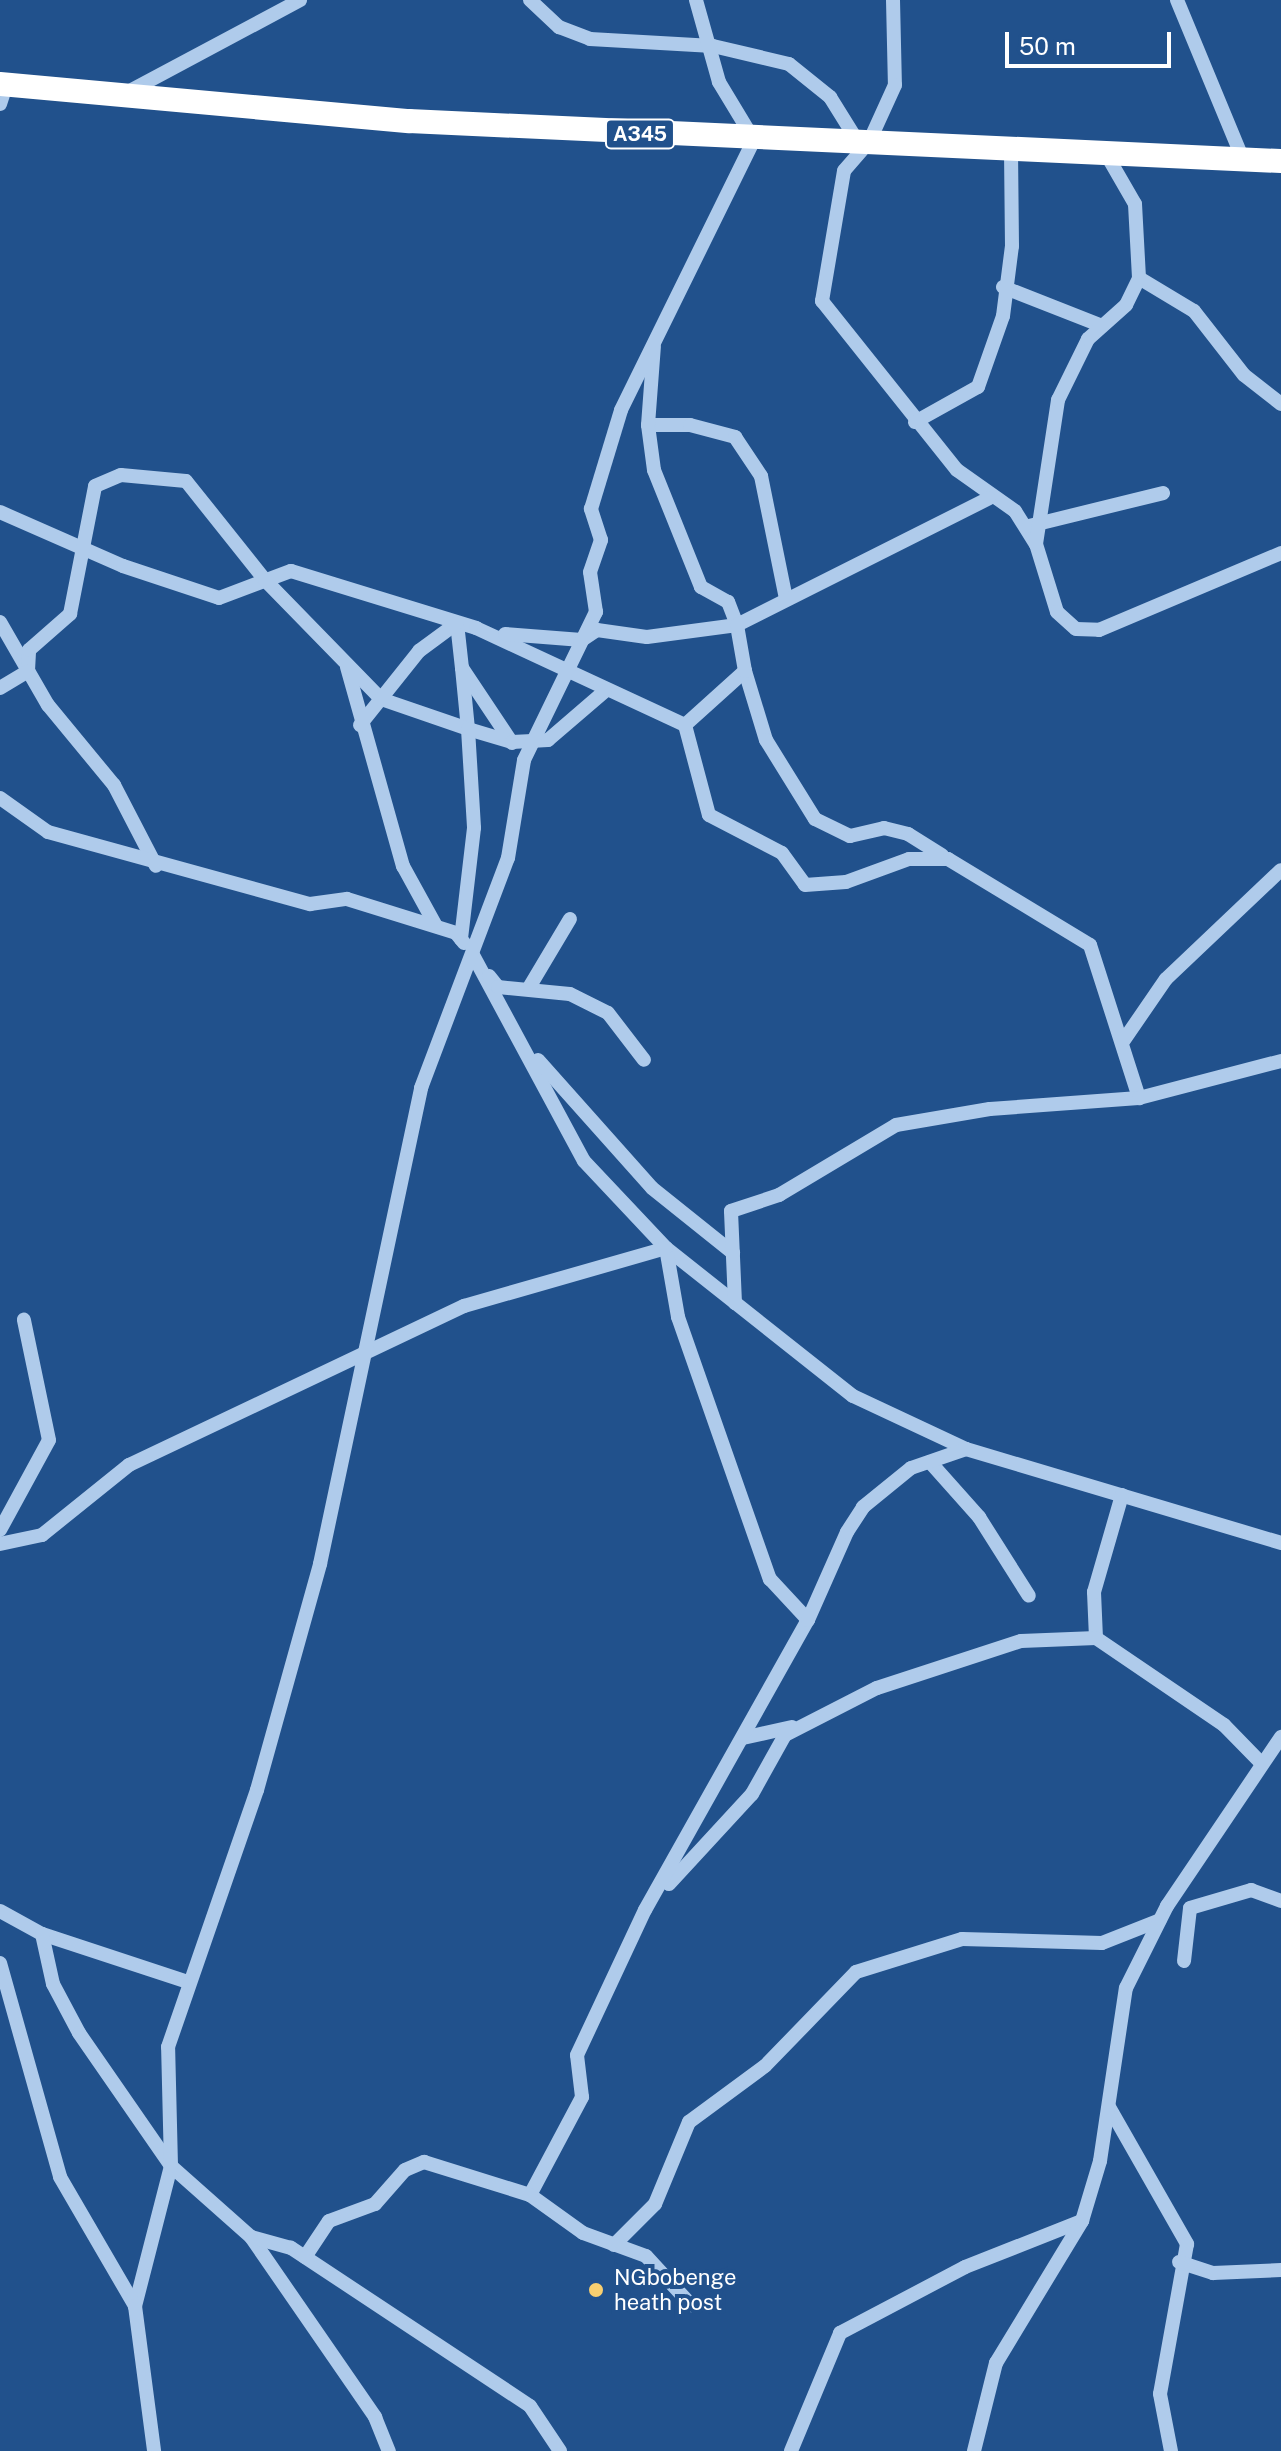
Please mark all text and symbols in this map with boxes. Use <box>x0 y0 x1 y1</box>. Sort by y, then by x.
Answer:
scale bar <box>1009 16 1175 66</box>
text: 50 m <box>1019 32 1076 60</box>
road number: A345 <box>604 118 676 150</box>
place label: NGbobenge heath post <box>614 2264 736 2316</box>
marker: NGbobenge heath post <box>585 2279 607 2301</box>

